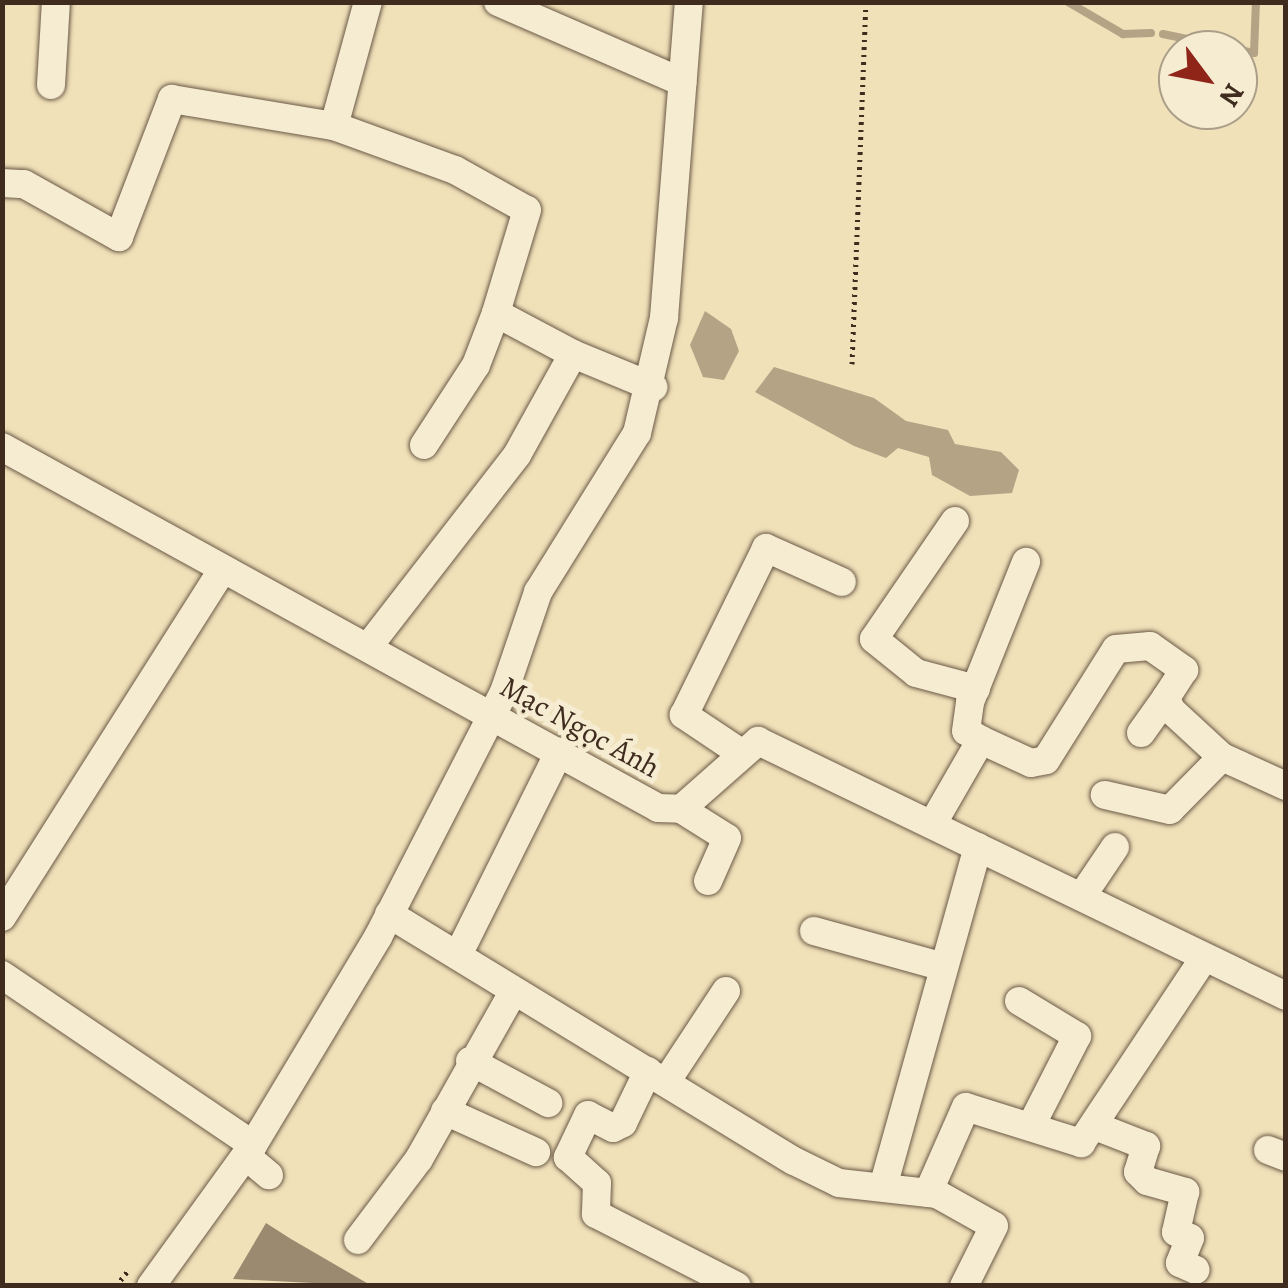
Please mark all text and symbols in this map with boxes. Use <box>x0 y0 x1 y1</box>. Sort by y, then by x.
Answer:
north arrow <box>1158 30 1258 130</box>
text: N <box>1210 76 1253 114</box>
street label: Mạc Ngọc Ánh <box>494 668 666 786</box>

